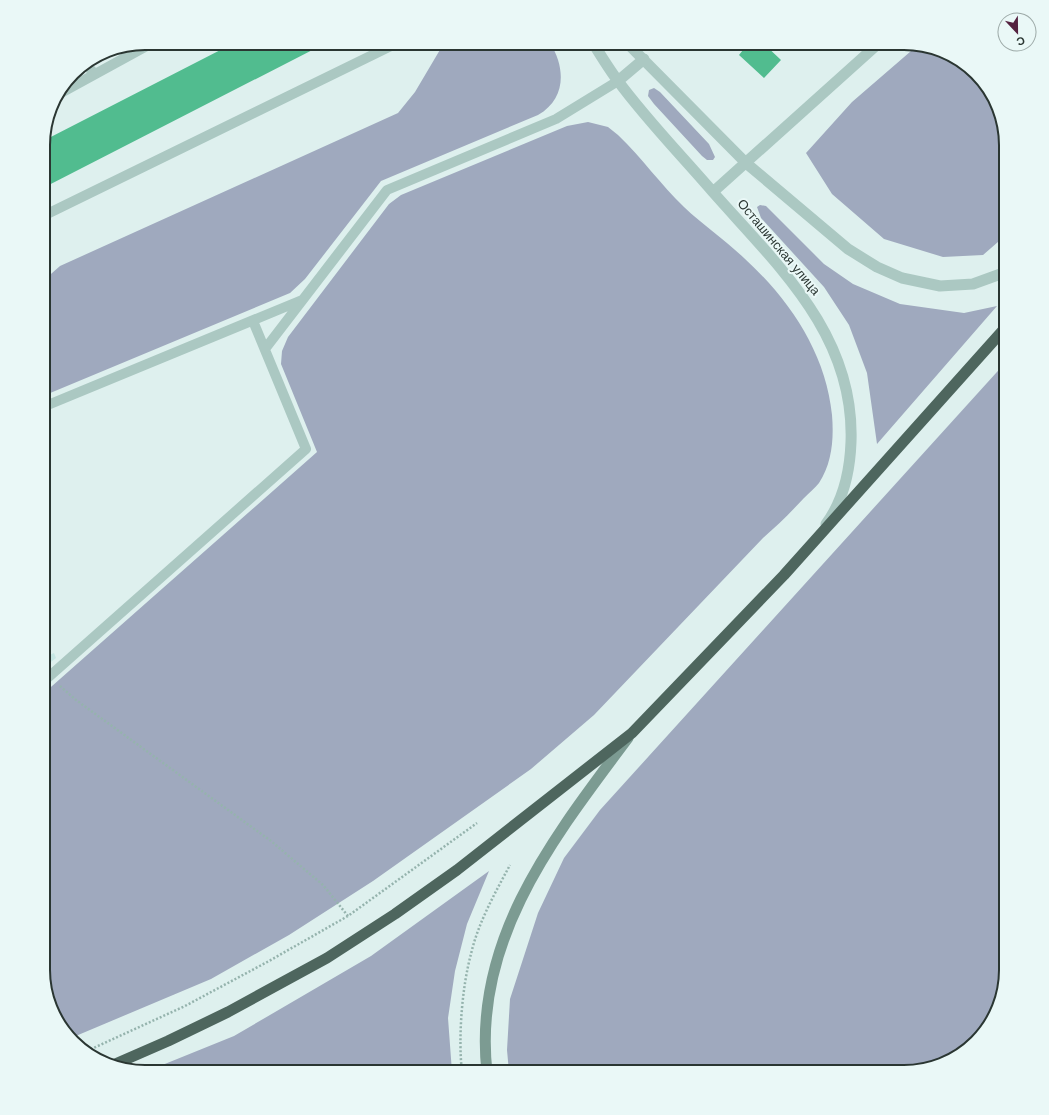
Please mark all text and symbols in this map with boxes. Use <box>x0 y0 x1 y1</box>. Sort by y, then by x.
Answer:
north arrow <box>997 12 1037 52</box>
text: С <box>1014 33 1027 49</box>
street label: Осташинская улица <box>734 195 825 299</box>

